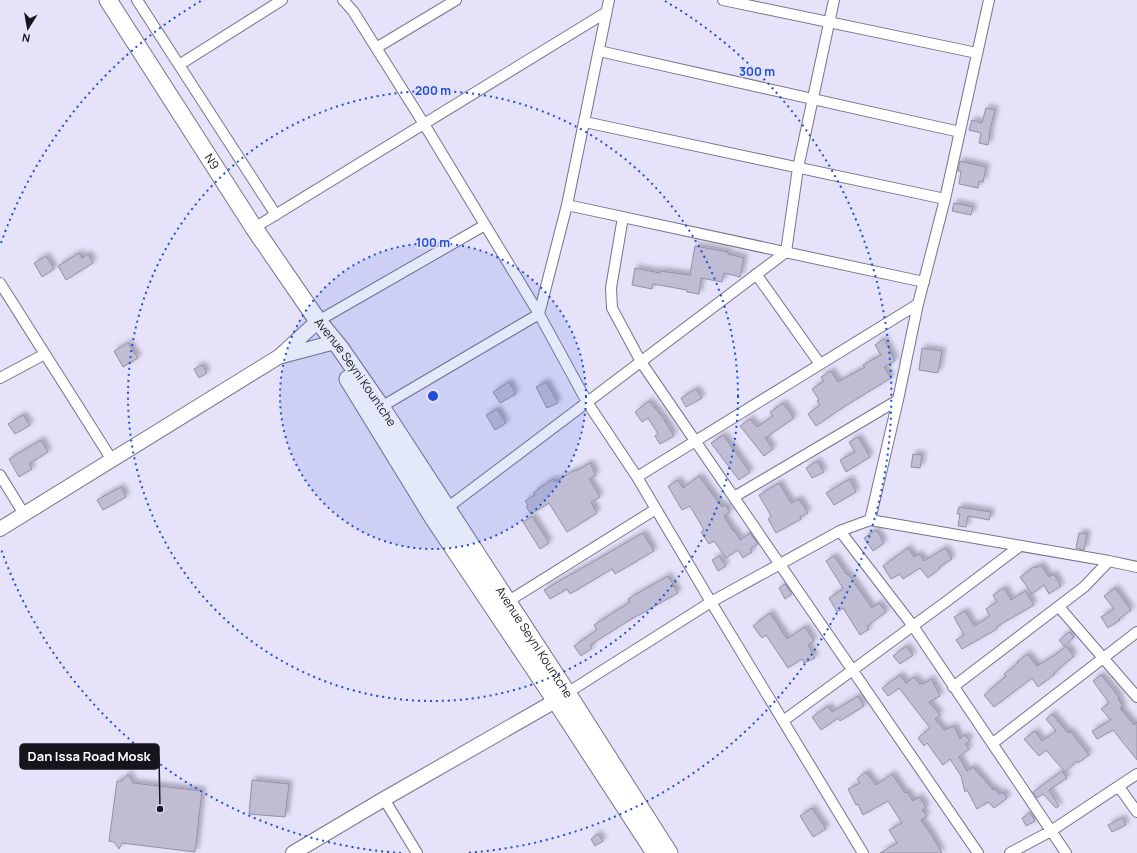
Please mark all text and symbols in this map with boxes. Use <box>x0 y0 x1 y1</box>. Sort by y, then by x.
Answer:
north arrow <box>8 8 48 48</box>
text: N <box>21 30 31 46</box>
text: 300 m <box>739 63 775 80</box>
text: 200 m <box>415 82 451 99</box>
street label: N9 <box>201 150 223 173</box>
text: 100 m <box>416 234 450 251</box>
street label: Avenue Seyni Kountche <box>311 314 400 430</box>
centre of rings <box>426 389 440 403</box>
street label: Avenue Seyni Kountche <box>492 583 577 701</box>
callout: Dan Issa Road Mosk <box>20 744 159 769</box>
text: Dan Issa Road Mosk <box>28 747 151 765</box>

